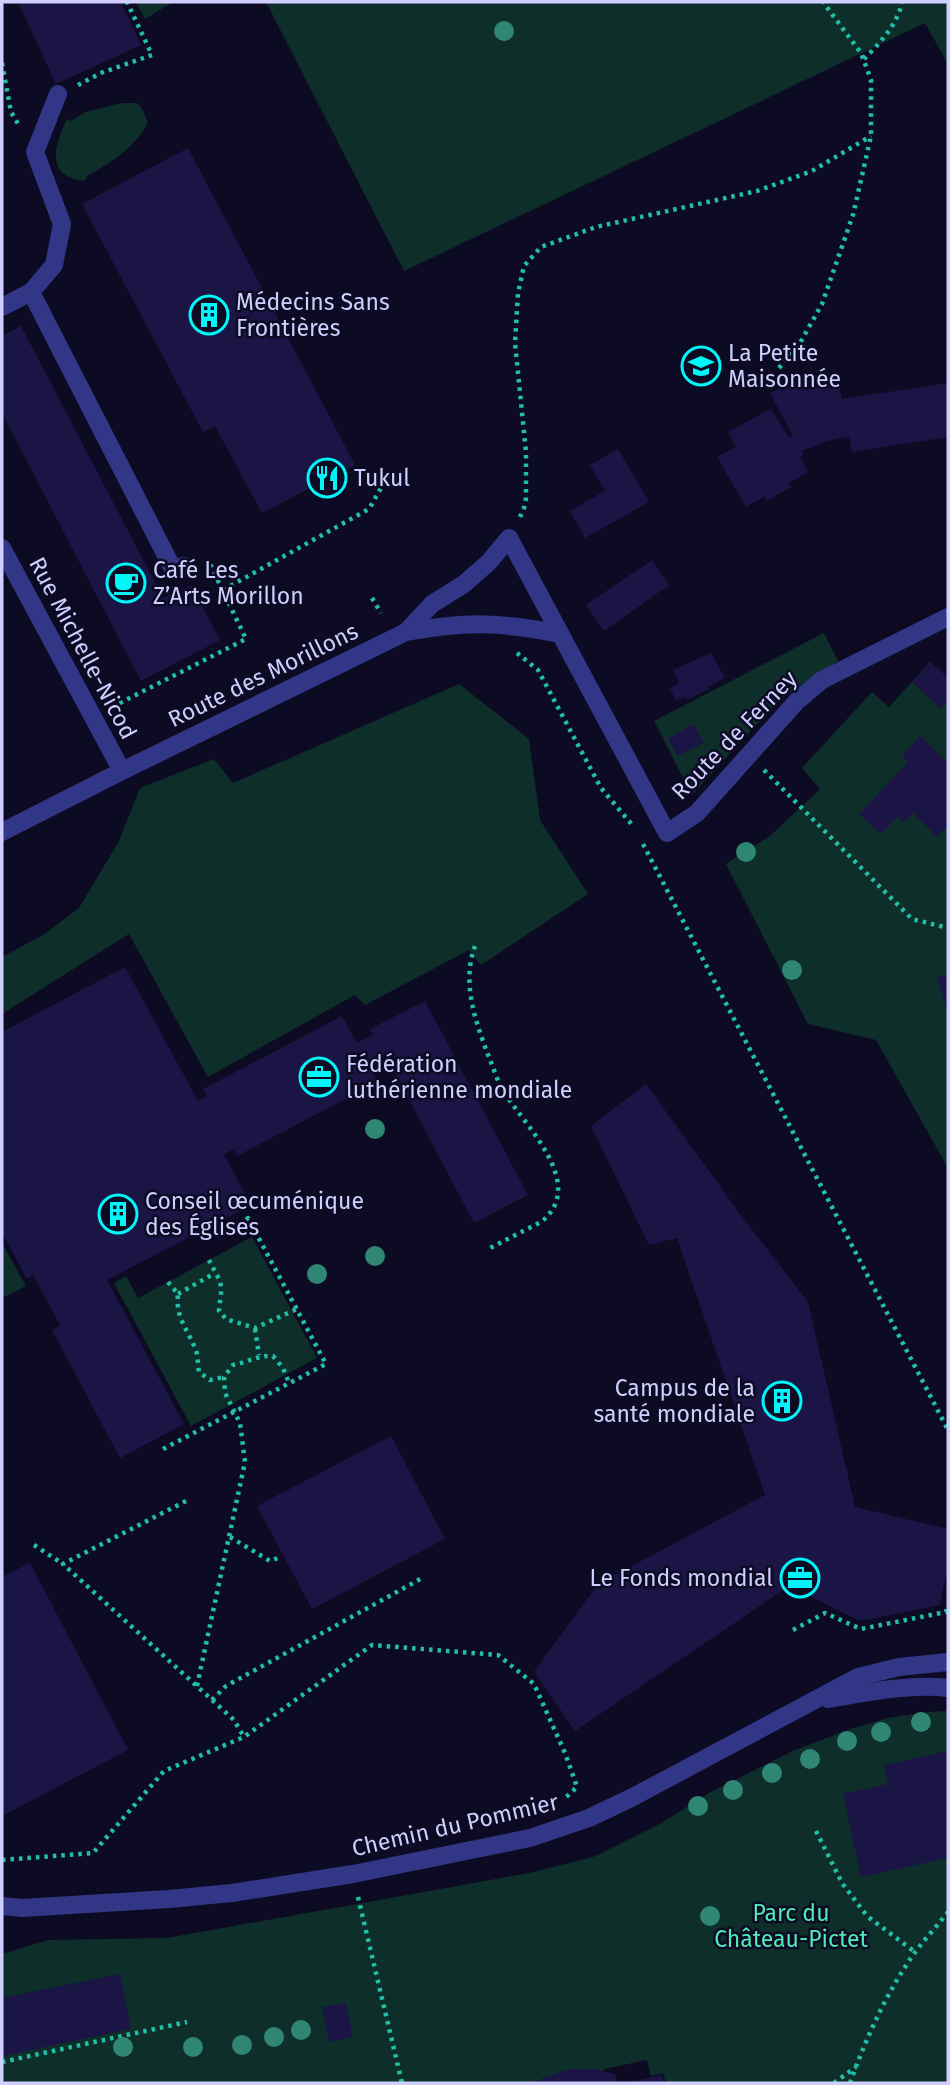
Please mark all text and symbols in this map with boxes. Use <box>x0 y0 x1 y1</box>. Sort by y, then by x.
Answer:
place label: Médecins Sans Frontières <box>236 288 390 342</box>
building icon: Médecins Sans Frontières <box>188 294 230 336</box>
place label: La Petite Maisonnée <box>728 339 841 393</box>
school or university icon: La Petite Maisonnée <box>680 345 722 387</box>
restaurant icon: Tukul <box>306 457 348 499</box>
place label: Tukul <box>354 464 410 492</box>
street label: Rue Michelle-Nicod <box>23 552 143 744</box>
place label: Café Les Z’Arts Morillon <box>153 556 304 610</box>
cafe icon: Café Les Z’Arts Morillon <box>105 562 147 604</box>
street label: Route des Morillons <box>163 617 363 733</box>
street label: Route de Ferney <box>665 664 803 805</box>
place label: Fédération luthérienne mondiale <box>346 1050 572 1104</box>
office icon: Fédération luthérienne mondiale <box>298 1056 340 1098</box>
place label: Conseil œcuménique des Églises <box>145 1187 364 1241</box>
building icon: Conseil œcuménique des Églises <box>97 1193 139 1235</box>
place label: Campus de la santé mondiale <box>594 1374 755 1428</box>
building icon: Campus de la santé mondiale <box>761 1380 803 1422</box>
office icon: Le Fonds mondial <box>779 1557 821 1599</box>
place label: Le Fonds mondial <box>590 1564 773 1592</box>
street label: Chemin du Pommier <box>349 1788 561 1862</box>
park label: Parc du Château-Pictet <box>714 1899 869 1953</box>

